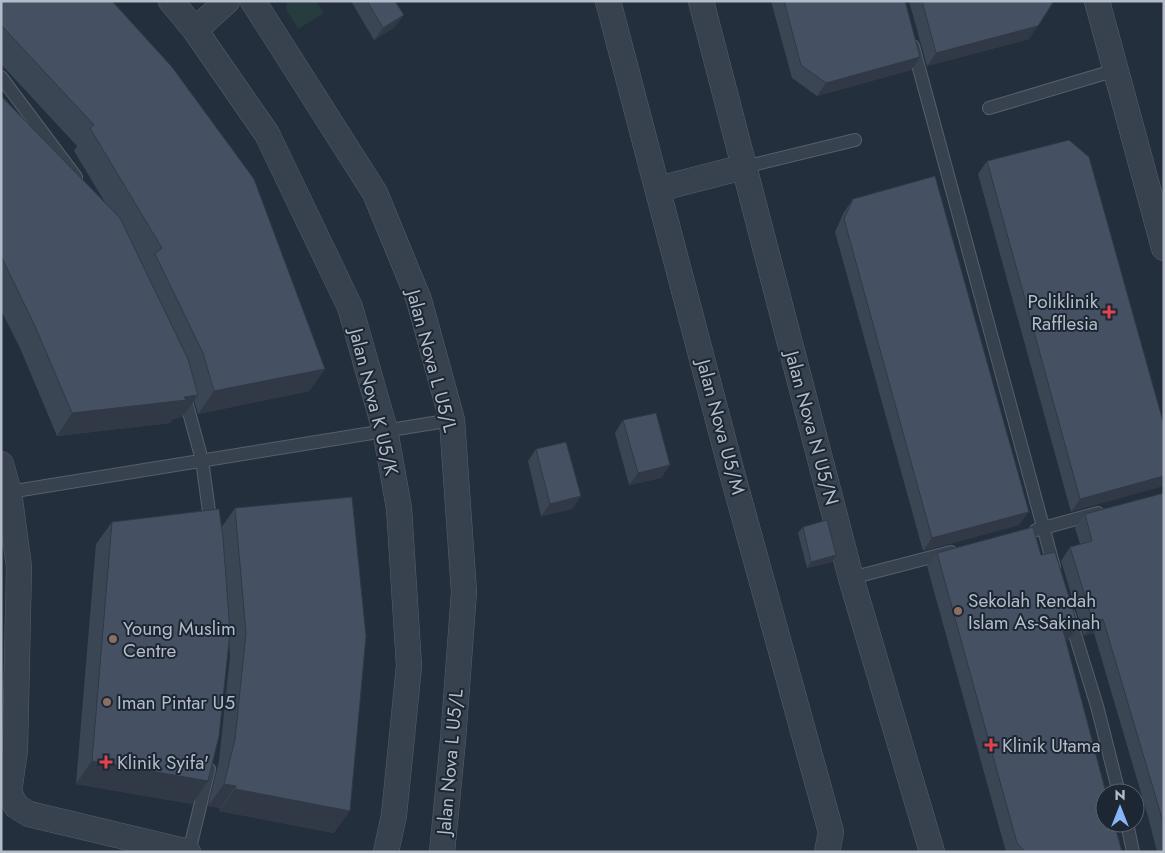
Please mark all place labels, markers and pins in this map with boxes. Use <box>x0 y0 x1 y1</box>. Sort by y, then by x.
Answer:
place label: Poliklinik Rafflesia <box>1028 288 1099 337</box>
marker: Poliklinik Rafflesia <box>1102 305 1116 319</box>
place label: Sekolah Rendah Islam As-Sakinah <box>968 587 1100 636</box>
marker: Sekolah Rendah Islam As-Sakinah <box>952 605 964 617</box>
place label: Young Muslim Centre <box>123 615 236 664</box>
marker: Young Muslim Centre <box>107 633 119 645</box>
place label: Iman Pintar U5 <box>117 689 235 716</box>
marker: Iman Pintar U5 <box>101 696 113 708</box>
place label: Klinik Utama <box>1002 732 1101 759</box>
marker: Klinik Utama <box>984 738 998 752</box>
place label: Klinik Syifa' <box>117 749 209 776</box>
marker: Klinik Syifa' <box>99 755 113 769</box>

